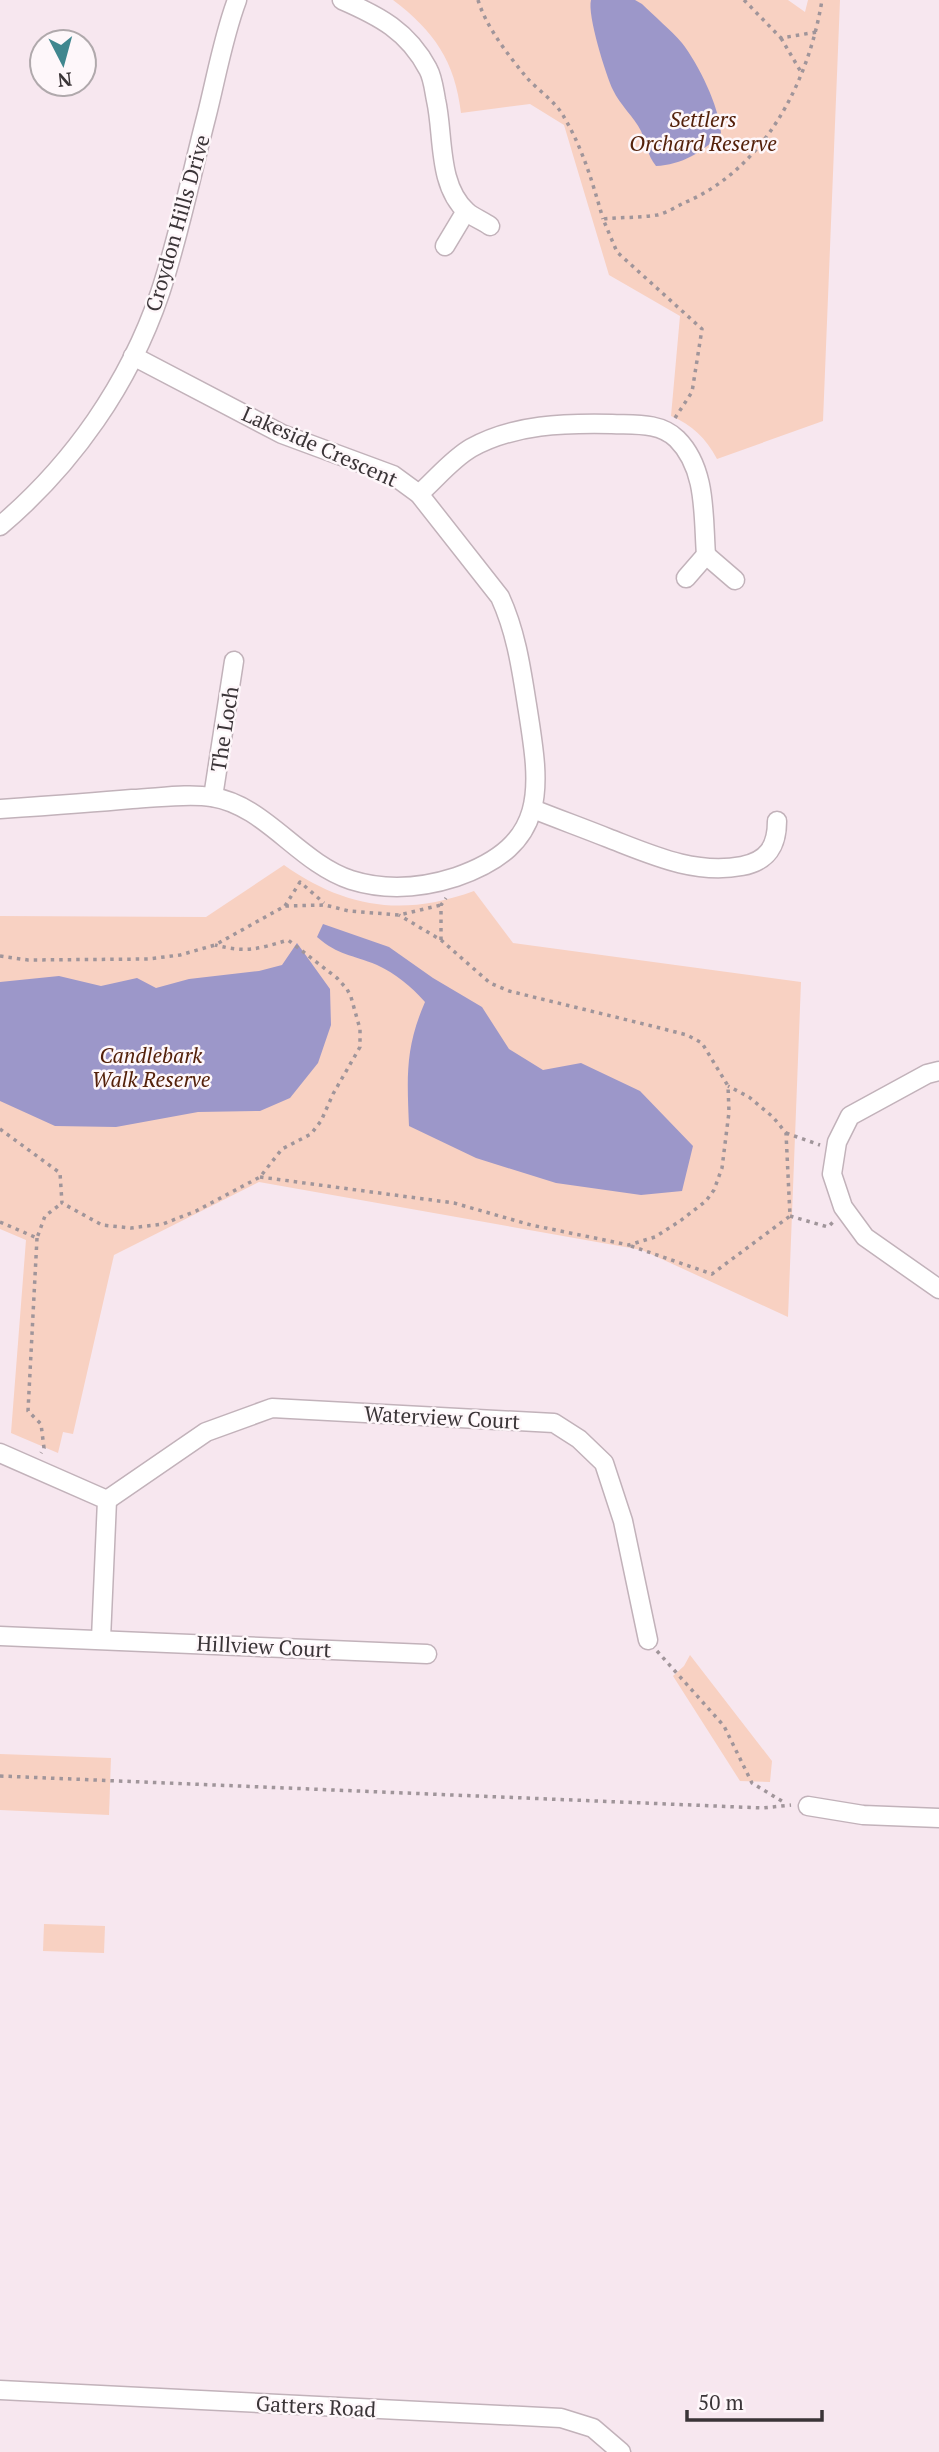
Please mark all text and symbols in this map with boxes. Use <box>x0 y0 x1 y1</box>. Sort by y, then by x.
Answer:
north arrow <box>28 28 98 98</box>
text: N <box>56 67 73 94</box>
park label: Settlers Orchard Reserve <box>629 105 777 157</box>
street label: Croydon Hills Drive <box>138 131 216 315</box>
street label: Lakeside Crescent <box>238 399 402 493</box>
street label: The Loch <box>203 684 245 774</box>
park label: Candlebark Walk Reserve <box>92 1041 211 1093</box>
street label: Waterview Court <box>363 1399 521 1435</box>
street label: Hillview Court <box>196 1628 332 1664</box>
scale bar <box>687 2378 822 2422</box>
text: 50 m <box>698 2388 744 2416</box>
street label: Gatters Road <box>255 2389 377 2423</box>

